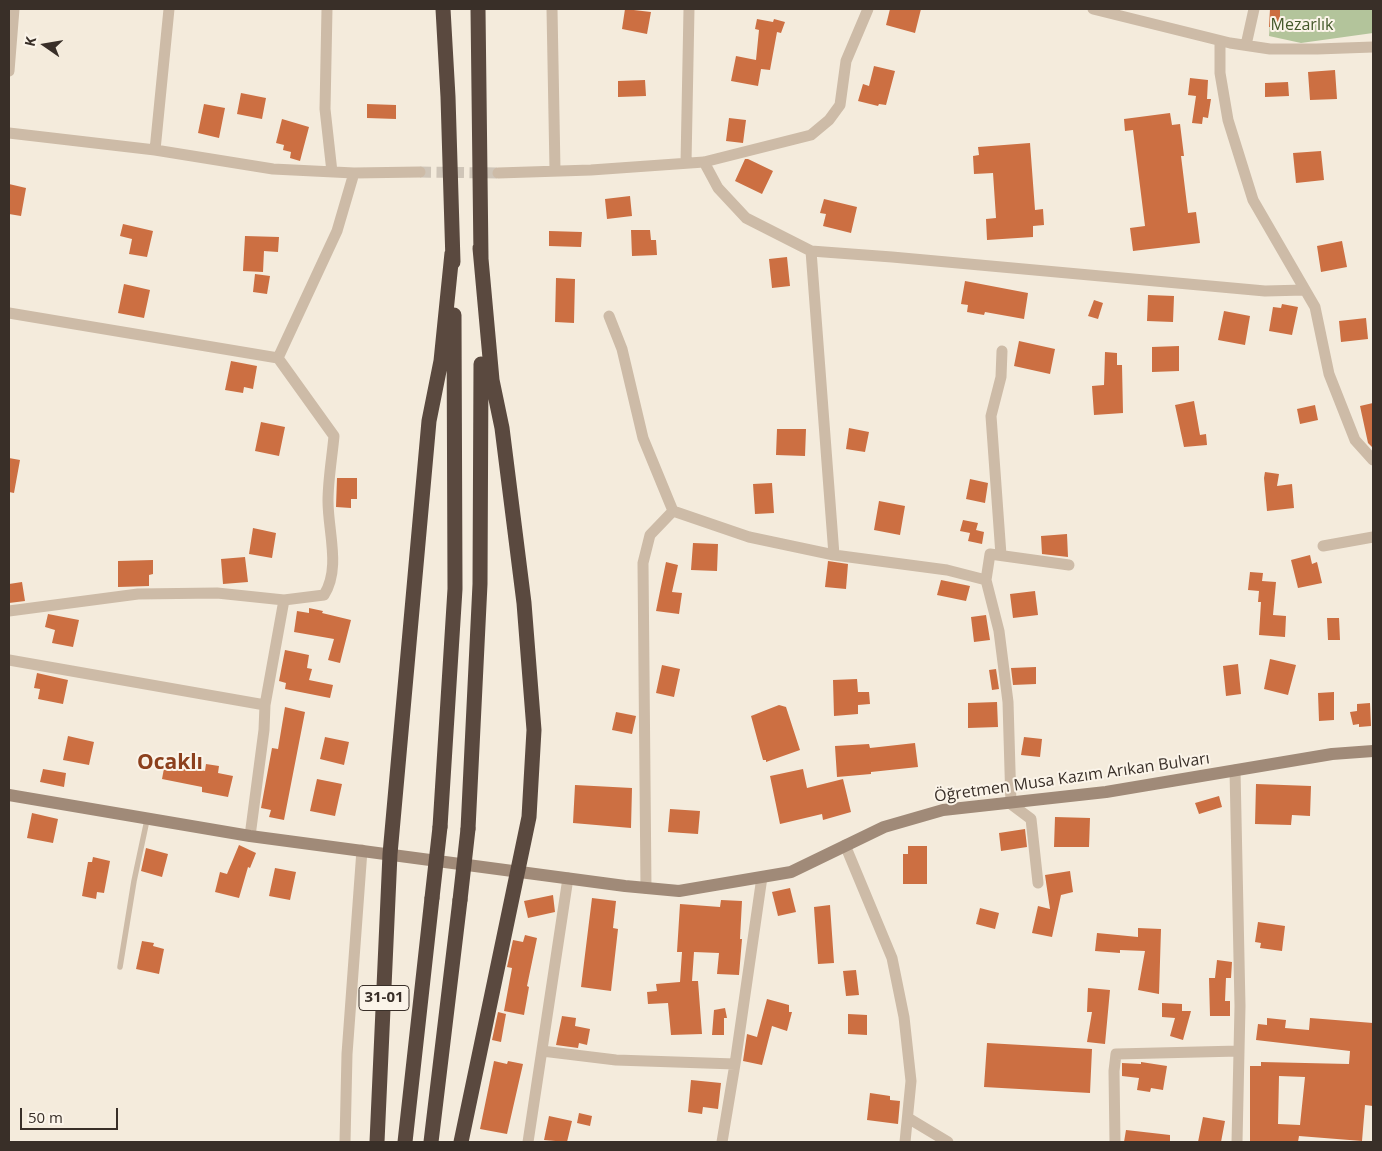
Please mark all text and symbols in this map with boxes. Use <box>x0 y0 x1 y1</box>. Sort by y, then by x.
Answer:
park label: Mezarlık <box>1271 15 1333 35</box>
north arrow <box>20 20 70 70</box>
text: K <box>20 35 40 48</box>
street label: Öğretmen Musa Kazım Arıkan Bulvarı <box>933 749 1211 807</box>
district label: Ocaklı <box>137 750 203 776</box>
road number: 31-01 <box>359 986 409 1010</box>
scale bar <box>22 1098 120 1130</box>
text: 50 m <box>28 1107 63 1127</box>

